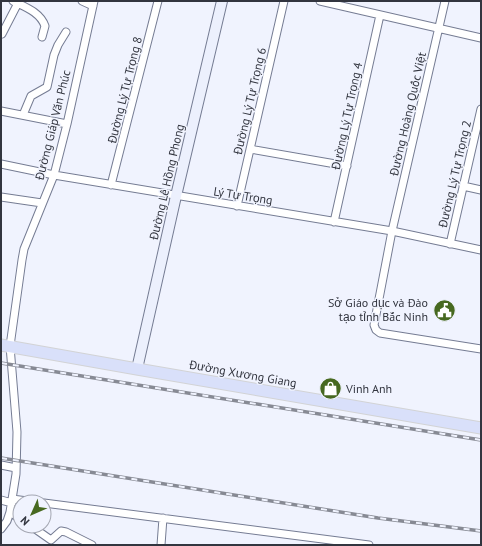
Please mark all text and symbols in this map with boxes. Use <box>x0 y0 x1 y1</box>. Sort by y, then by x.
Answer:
street label: Đường Lý Tự Trọng 8 <box>104 35 145 146</box>
street label: Đường Lý Tự Trọng 6 <box>230 46 269 157</box>
street label: Đường Hoàng Quốc Việt <box>386 51 429 178</box>
street label: Đường Lý Tự Trọng 4 <box>328 60 365 172</box>
street label: Đường Giáp Văn Phúc <box>31 68 74 182</box>
street label: Đường Lý Tự Trọng 2 <box>435 119 474 230</box>
street label: Đường Lê Hồng Phong <box>146 122 187 242</box>
street label: Lý Tự Trọng <box>212 183 274 208</box>
place label: Sở Giáo dục và Đào tạo tỉnh Bắc Ninh <box>328 295 428 324</box>
public building icon: Sở Giáo dục và Đào tạo tỉnh Bắc Ninh <box>431 297 457 323</box>
street label: Đường Xương Giang <box>187 357 298 390</box>
shop icon: Vinh Anh <box>318 376 344 402</box>
place label: Vinh Anh <box>345 381 392 396</box>
north arrow <box>12 494 52 534</box>
text: N <box>17 514 32 529</box>

